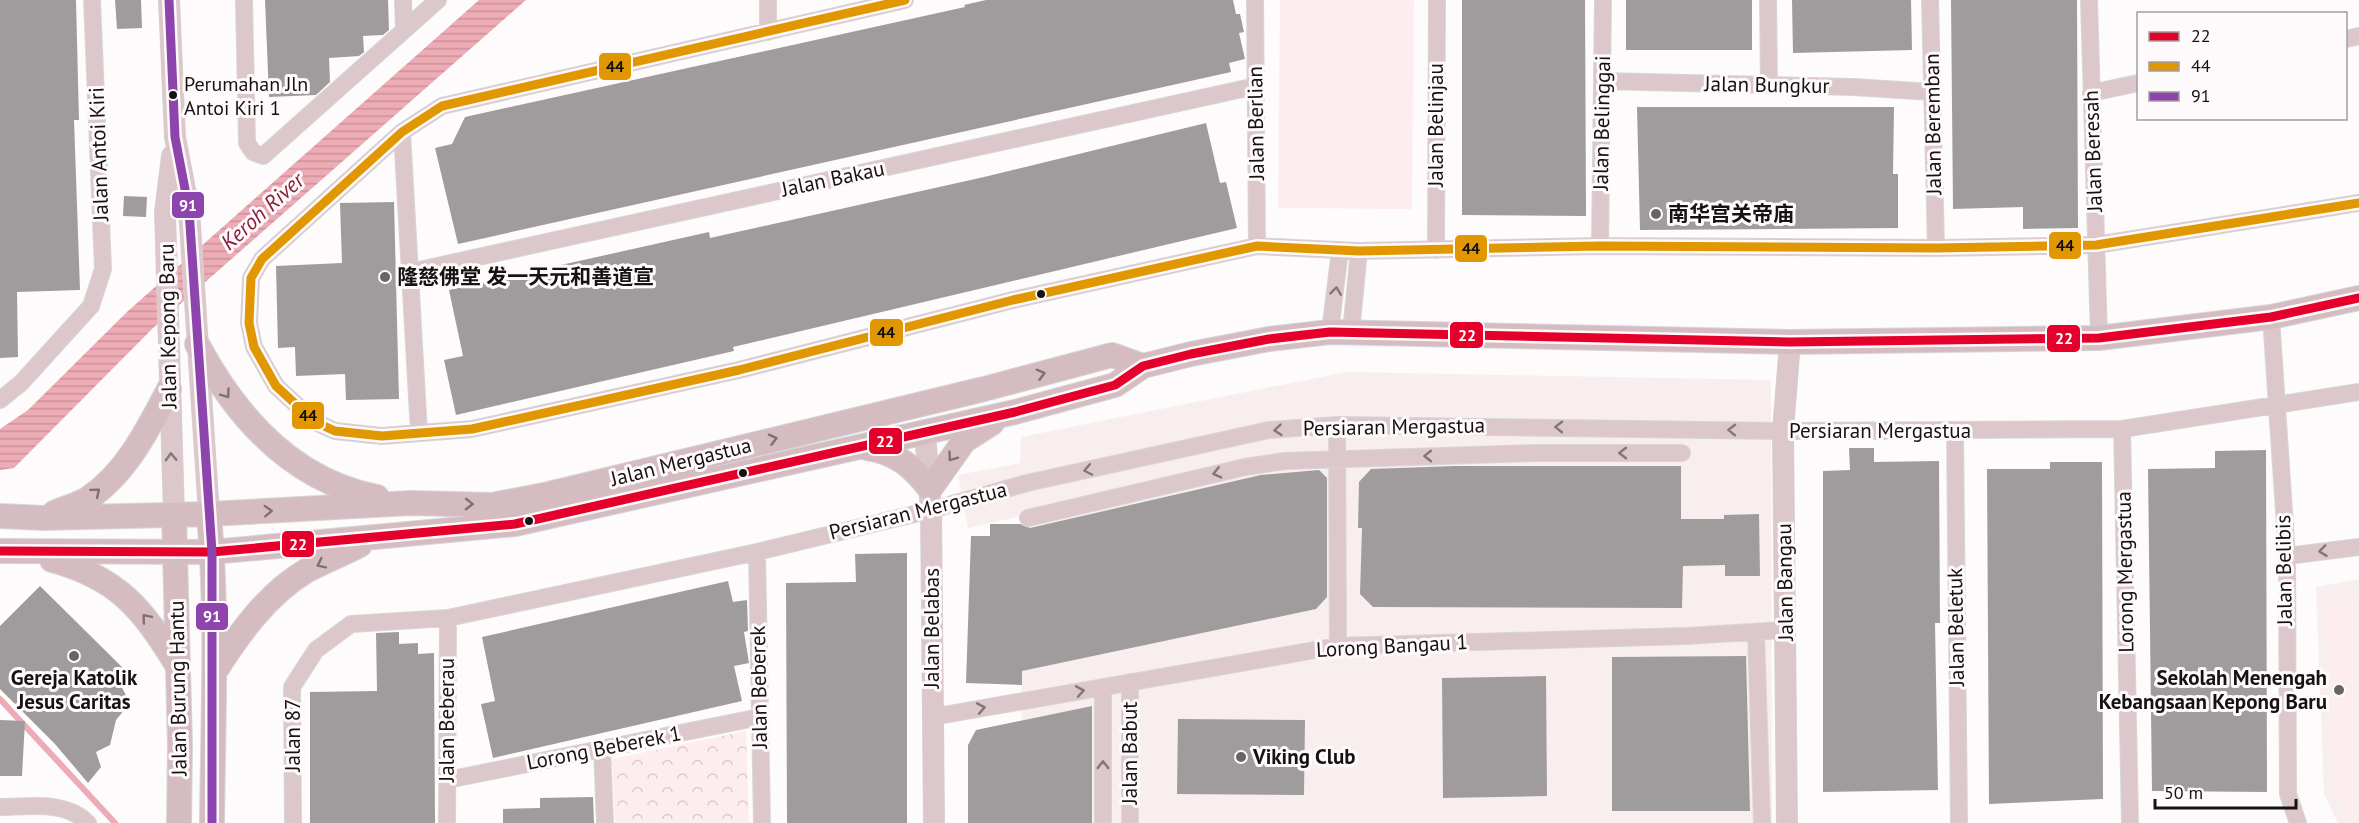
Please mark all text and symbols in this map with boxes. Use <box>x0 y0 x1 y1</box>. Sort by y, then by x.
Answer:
legend <box>2137 12 2347 120</box>
text: 22 <box>2191 24 2211 47</box>
line badge: 44 <box>598 52 632 81</box>
street label: Jalan Beremban <box>1918 53 1947 196</box>
text: 44 <box>2191 54 2211 77</box>
street label: Jalan Belinggai <box>1587 55 1616 192</box>
text: 44 <box>606 56 624 76</box>
street label: Jalan Belinjau <box>1422 63 1449 188</box>
street label: Jalan Berlian <box>1241 66 1270 181</box>
street label: Jalan Bungkur <box>1703 70 1830 99</box>
place label: Perumahan Jln Antoi Kiri 1 <box>184 71 308 121</box>
text: 91 <box>2191 84 2211 107</box>
street label: Jalan Antoi Kiri <box>83 87 114 222</box>
marker: Perumahan Jln Antoi Kiri 1 <box>167 89 179 101</box>
street label: Jalan Beresah <box>2077 90 2108 213</box>
street label: Jalan Bakau <box>778 154 887 203</box>
water label: Keroh River <box>215 165 311 256</box>
line badge: 91 <box>171 191 205 219</box>
text: 91 <box>179 195 197 215</box>
place label: 南华宫关帝庙 <box>1668 200 1794 227</box>
marker: 南华宫关帝庙 <box>1649 207 1663 221</box>
line badge: 44 <box>2048 231 2082 260</box>
line badge: 44 <box>1454 234 1488 263</box>
text: 44 <box>2056 235 2074 255</box>
text: 44 <box>1462 238 1480 258</box>
street label: Jalan Kepong Baru <box>153 243 182 410</box>
place label: 隆慈佛堂 发一天元和善道宣 <box>397 263 654 290</box>
marker: 隆慈佛堂 发一天元和善道宣 <box>378 270 392 284</box>
one-way arrow <box>1330 287 1342 296</box>
unlabelled marker <box>1035 288 1047 300</box>
line badge: 44 <box>869 318 904 347</box>
line badge: 22 <box>1449 321 1484 349</box>
text: 44 <box>877 322 895 342</box>
line badge: 22 <box>2046 324 2081 353</box>
text: 22 <box>1458 325 1476 345</box>
text: 22 <box>2055 328 2073 348</box>
one-way arrow <box>1035 369 1045 381</box>
one-way arrow <box>219 388 230 399</box>
line badge: 44 <box>291 401 325 430</box>
text: 44 <box>299 405 317 425</box>
street label: Persiaran Mergastua <box>1303 411 1485 442</box>
street label: Persiaran Mergastua <box>1789 417 1971 444</box>
one-way arrow <box>1554 421 1563 433</box>
one-way arrow <box>1274 423 1283 436</box>
one-way arrow <box>1727 424 1736 436</box>
line badge: 22 <box>868 427 903 455</box>
street label: Jalan Mergastua <box>607 431 754 492</box>
text: 22 <box>876 431 894 451</box>
one-way arrow <box>768 434 778 447</box>
one-way arrow <box>1619 447 1628 459</box>
one-way arrow <box>1424 449 1433 462</box>
one-way arrow <box>948 450 959 461</box>
one-way arrow <box>165 452 178 461</box>
one-way arrow <box>1083 463 1093 476</box>
one-way arrow <box>1212 466 1222 479</box>
unlabelled marker <box>737 467 749 479</box>
street label: Persiaran Mergastua <box>826 475 1010 546</box>
one-way arrow <box>89 488 100 499</box>
street label: Lorong Mergastua <box>2110 491 2139 653</box>
one-way arrow <box>465 498 474 511</box>
one-way arrow <box>263 505 272 518</box>
street label: Jalan Belibis <box>2269 514 2298 627</box>
unlabelled marker <box>523 515 535 527</box>
street label: Jalan Bangau <box>1770 523 1799 642</box>
line badge: 22 <box>281 530 315 558</box>
text: 22 <box>289 534 307 554</box>
one-way arrow <box>2318 545 2327 557</box>
one-way arrow <box>316 557 327 568</box>
street label: Jalan Belabas <box>918 568 945 689</box>
street label: Jalan Beletuk <box>1941 568 1970 687</box>
street label: Jalan Burung Hantu <box>162 600 193 777</box>
line badge: 91 <box>195 602 229 631</box>
text: 91 <box>203 606 221 626</box>
one-way arrow <box>142 614 153 625</box>
street label: Jalan Beberek <box>744 625 773 750</box>
street label: Lorong Bangau 1 <box>1315 628 1469 663</box>
marker: Gereja Katolik Jesus Caritas <box>67 649 81 663</box>
street label: Jalan Beberau <box>433 658 460 783</box>
place label: Gereja Katolik Jesus Caritas <box>11 664 138 715</box>
place label: Sekolah Menengah Kebangsaan Kepong Baru <box>2099 664 2327 715</box>
marker: Sekolah Menengah Kebangsaan Kepong Baru <box>2332 683 2346 697</box>
one-way arrow <box>1074 685 1084 698</box>
street label: Jalan 87 <box>279 698 306 773</box>
street label: Jalan Babut <box>1116 702 1143 805</box>
one-way arrow <box>976 703 986 715</box>
street label: Lorong Beberek 1 <box>524 719 683 776</box>
place label: Viking Club <box>1252 743 1355 770</box>
marker: Viking Club <box>1234 750 1248 764</box>
one-way arrow <box>1097 760 1109 769</box>
scale bar <box>2155 772 2296 810</box>
text: 50 m <box>2164 781 2203 804</box>

